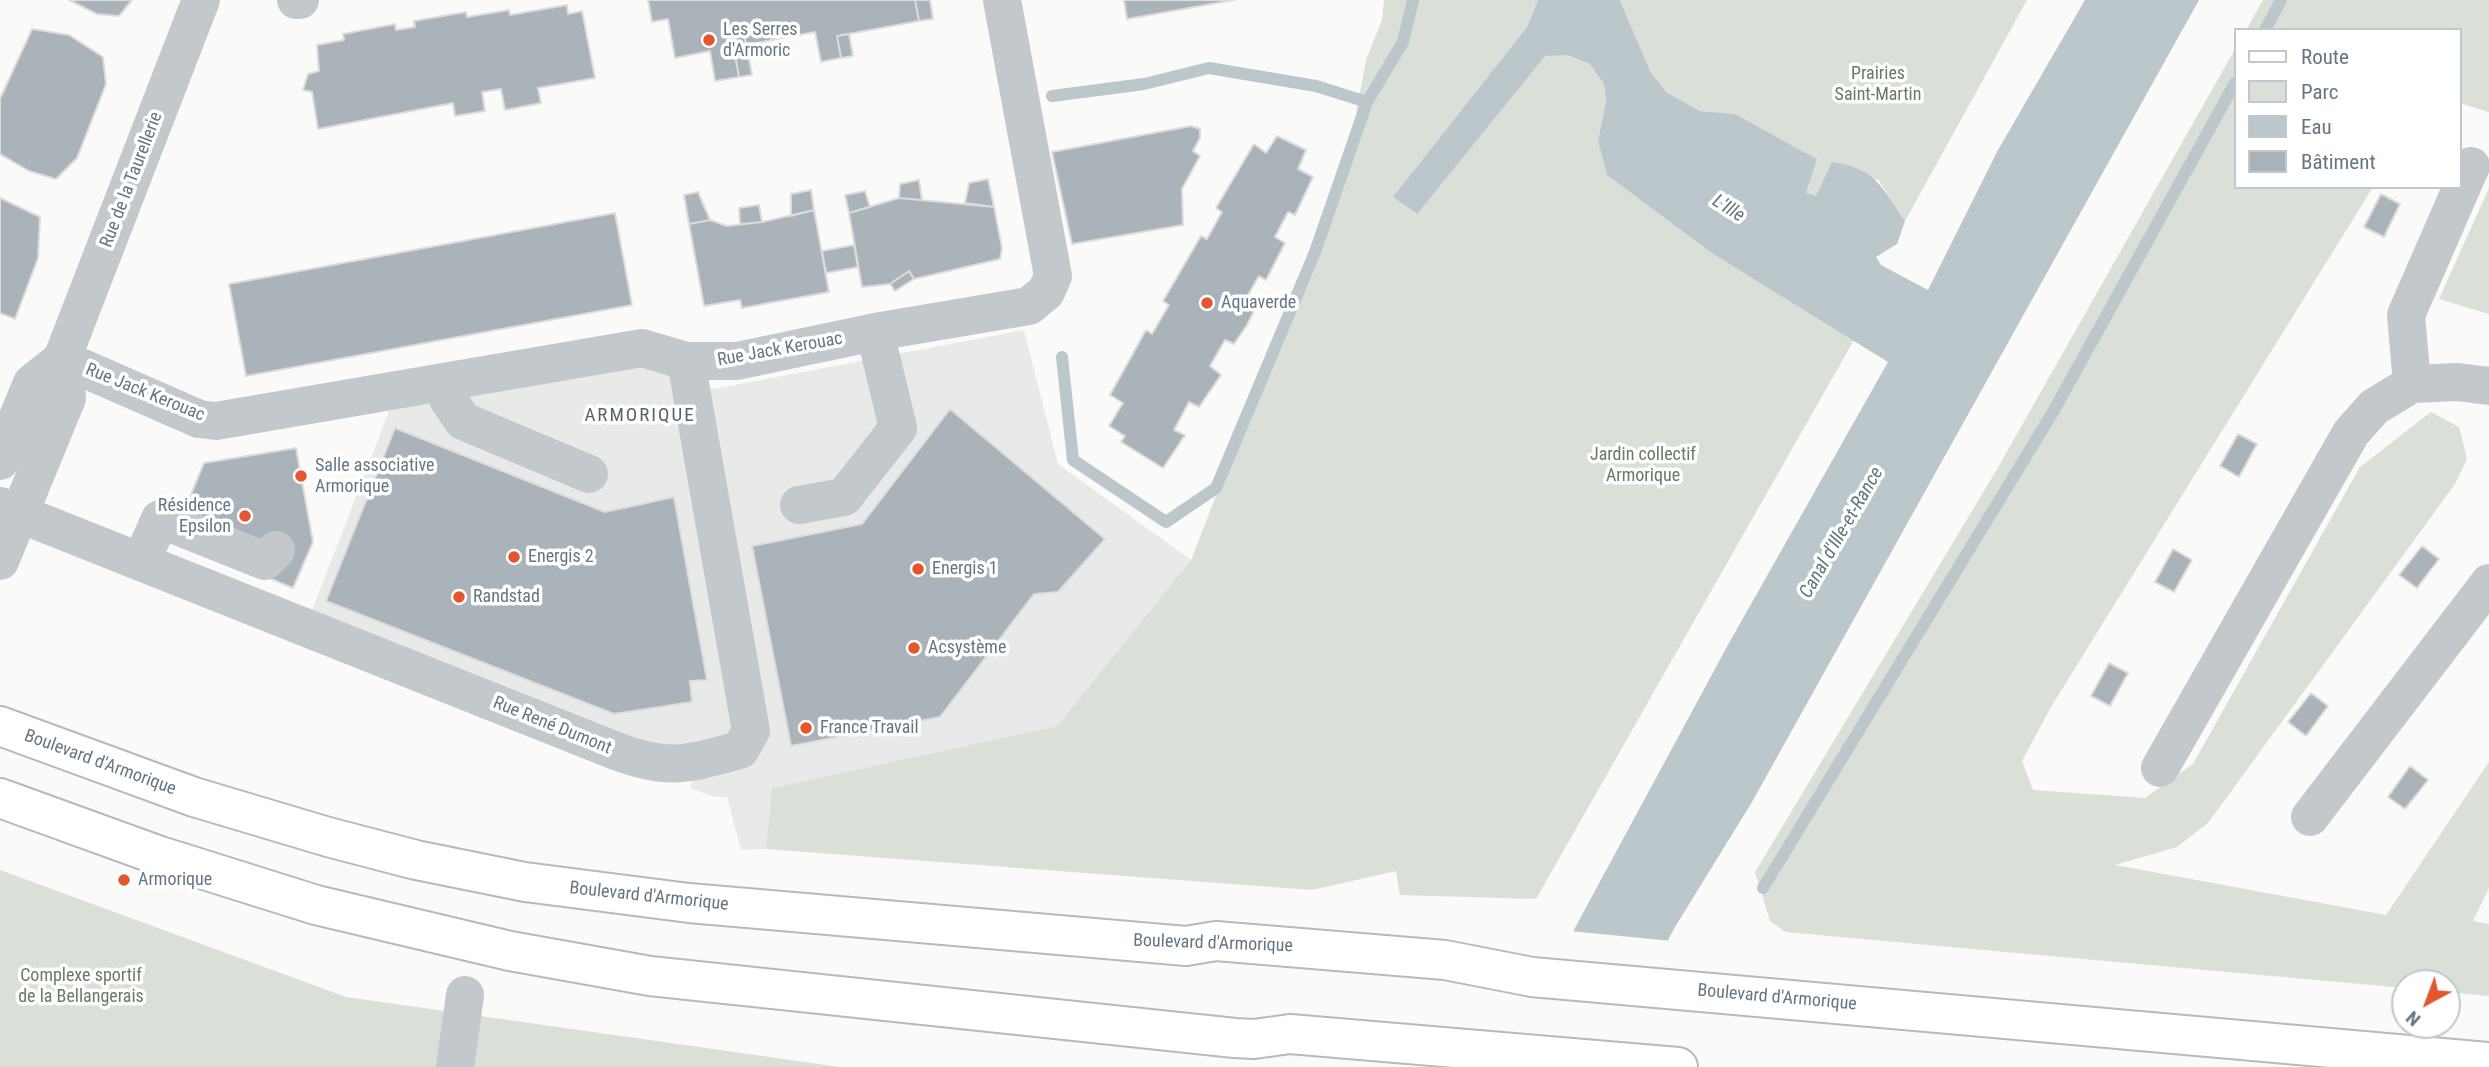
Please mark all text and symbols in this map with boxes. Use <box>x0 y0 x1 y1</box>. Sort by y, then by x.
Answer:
place label: Les Serres d'Armoric <box>723 19 798 61</box>
legend <box>2234 28 2461 189</box>
marker: Les Serres d'Armoric <box>701 32 717 48</box>
text: Route <box>2301 45 2349 69</box>
park label: Prairies Saint-Martin <box>1835 63 1921 106</box>
text: Parc <box>2301 80 2339 104</box>
street label: Rue de la Taurellerie <box>96 109 168 251</box>
text: Eau <box>2301 115 2332 139</box>
text: Bâtiment <box>2301 150 2376 174</box>
water label: L'Ille <box>1708 190 1748 228</box>
place label: Aquaverde <box>1221 292 1296 314</box>
marker: Aquaverde <box>1199 295 1215 311</box>
street label: Rue Jack Kerouac <box>716 328 844 372</box>
street label: Rue Jack Kerouac <box>82 359 208 427</box>
district label: ARMORIQUE <box>586 405 694 427</box>
park label: Jardin collectif Armorique <box>1590 444 1696 486</box>
place label: Salle associative Armorique <box>315 455 434 498</box>
water label: Canal d'Ille-et-Rance <box>1795 463 1889 603</box>
marker: Salle associative Armorique <box>293 468 309 484</box>
place label: Résidence Epsilon <box>158 495 231 538</box>
marker: Résidence Epsilon <box>237 508 253 524</box>
place label: Energis 2 <box>528 546 594 568</box>
marker: Energis 2 <box>506 549 522 565</box>
place label: Energis 1 <box>932 558 998 580</box>
marker: Energis 1 <box>910 561 926 577</box>
place label: Randstad <box>473 586 540 608</box>
marker: Randstad <box>451 589 467 605</box>
place label: Acsystème <box>928 637 1006 659</box>
marker: Acsystème <box>906 640 922 656</box>
street label: Rue René Dumont <box>490 692 614 760</box>
place label: France Travail <box>820 717 919 739</box>
marker: France Travail <box>798 720 814 736</box>
street label: Boulevard d'Armorique <box>21 726 179 800</box>
place label: Armorique <box>138 869 212 891</box>
marker: Armorique <box>116 872 132 888</box>
street label: Boulevard d'Armorique <box>568 878 730 916</box>
street label: Boulevard d'Armorique <box>1133 930 1293 958</box>
park label: Complexe sportif de la Bellangerais <box>18 965 144 1007</box>
north arrow <box>2391 969 2461 1039</box>
street label: Boulevard d'Armorique <box>1696 980 1858 1016</box>
text: N <box>2401 1006 2425 1031</box>

